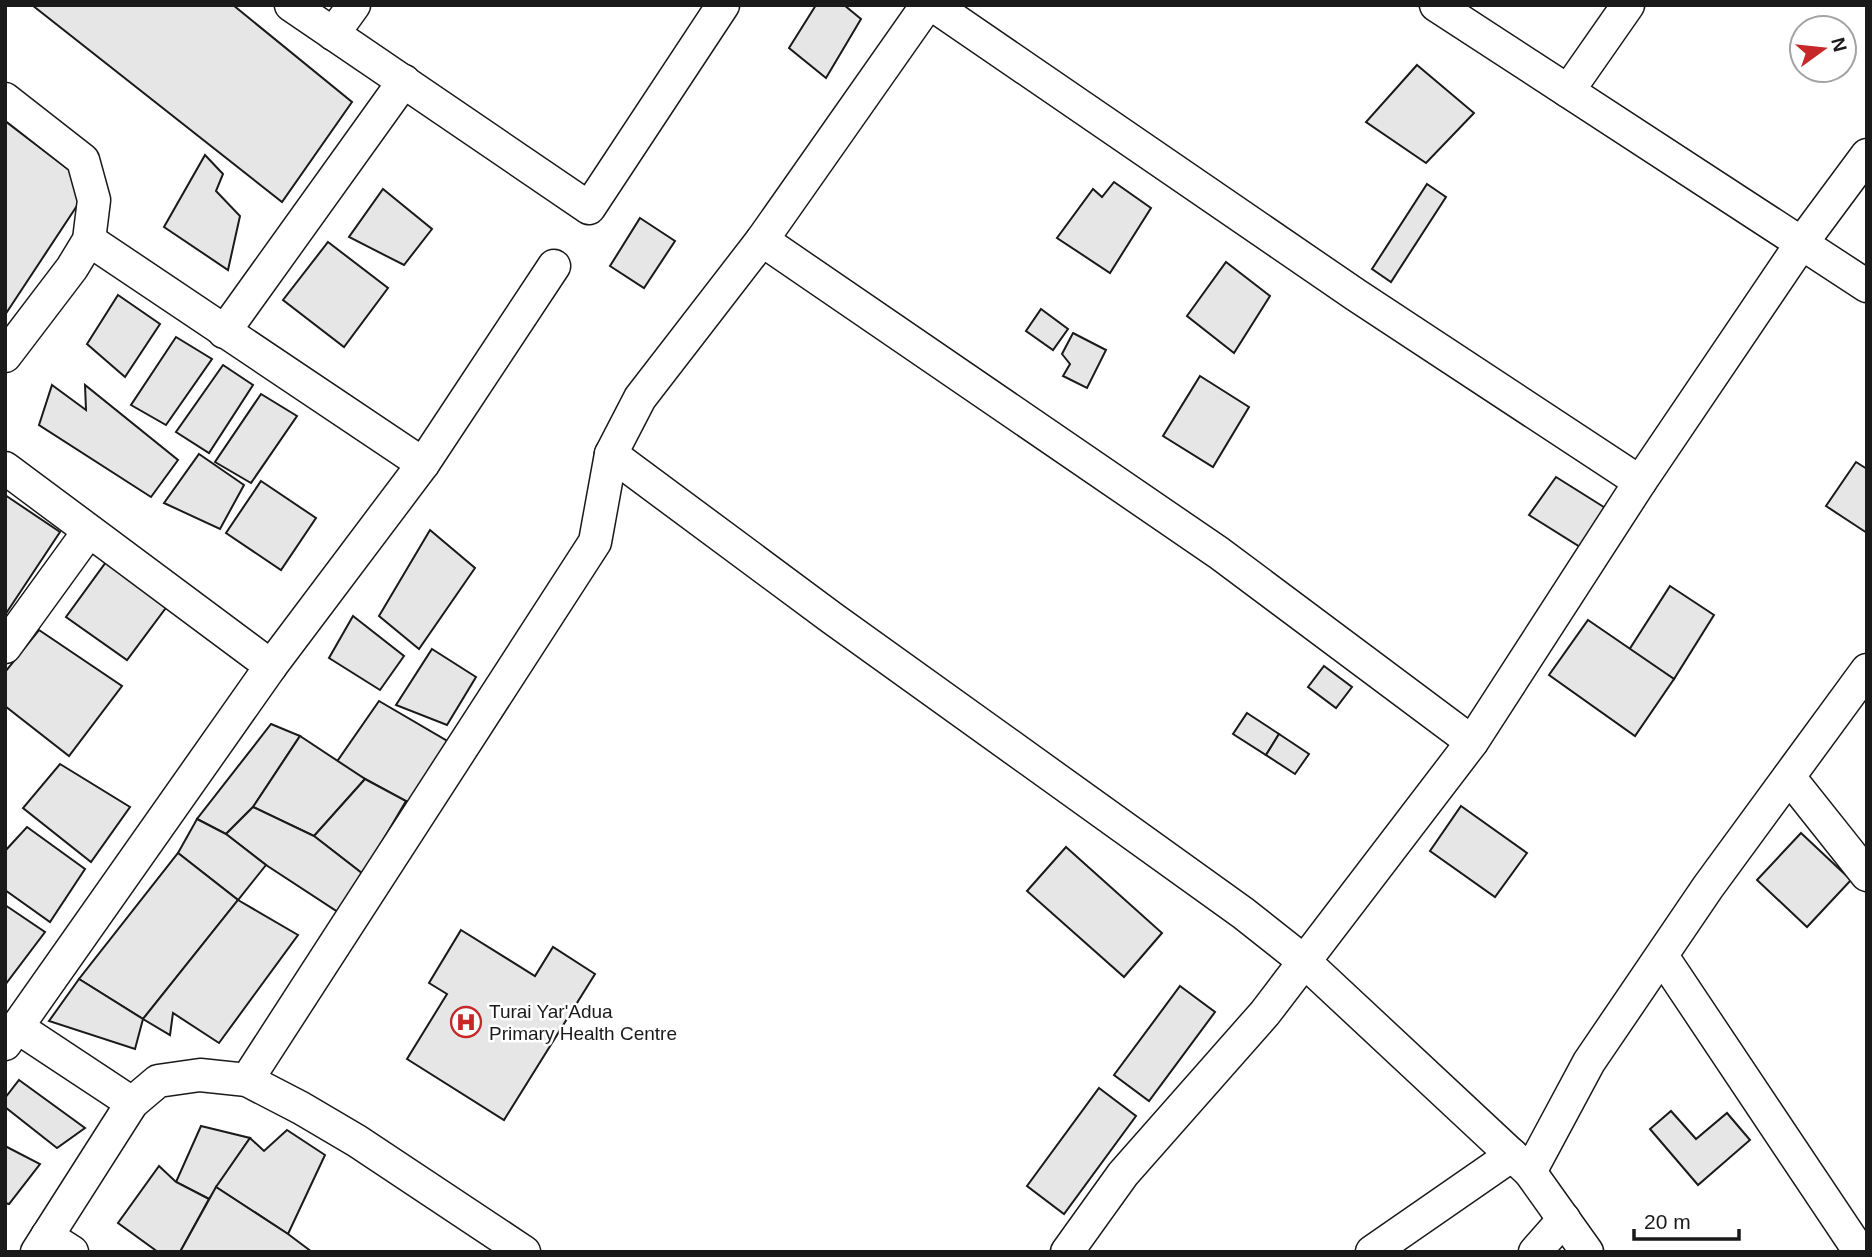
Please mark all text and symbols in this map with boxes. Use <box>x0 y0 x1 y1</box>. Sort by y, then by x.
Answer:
north arrow <box>1788 14 1858 84</box>
text: N <box>1827 35 1851 54</box>
place label: Turai Yar'Adua Primary Health Centre <box>489 1001 677 1044</box>
hospital icon: Turai Yar'Adua Primary Health Centre <box>449 1005 483 1039</box>
scale bar <box>1634 1198 1739 1242</box>
text: 20 m <box>1644 1210 1691 1233</box>

